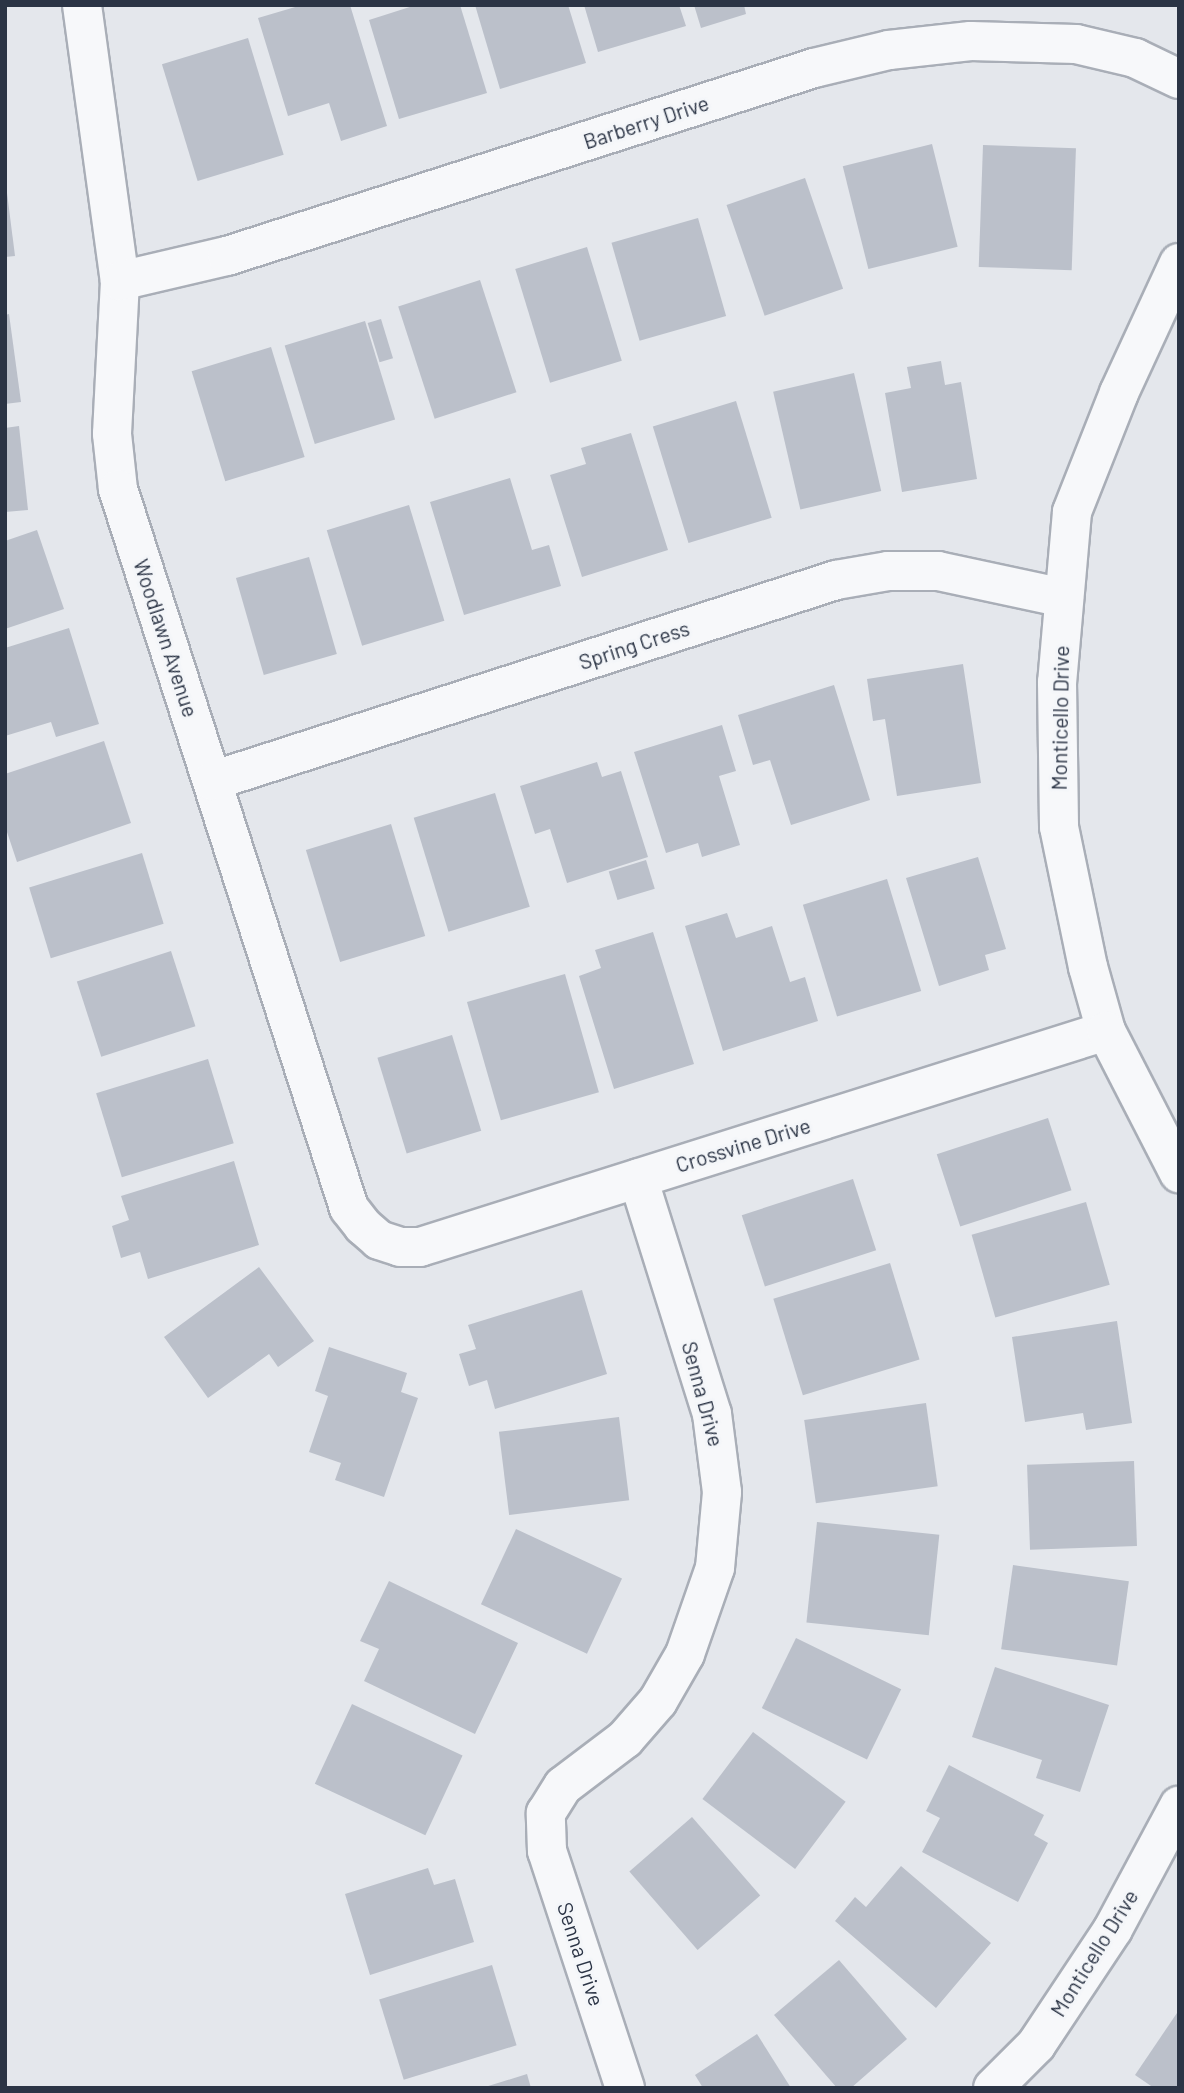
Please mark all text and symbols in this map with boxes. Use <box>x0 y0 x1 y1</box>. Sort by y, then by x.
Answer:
street label: Barberry Drive <box>580 90 712 154</box>
street label: Woodlawn Avenue <box>129 556 203 720</box>
street label: Spring Cress <box>576 615 692 675</box>
street label: Monticello Drive <box>1046 645 1074 791</box>
street label: Crossvine Drive <box>673 1113 813 1177</box>
street label: Senna Drive <box>677 1339 729 1449</box>
street label: Monticello Drive <box>1045 1885 1143 2021</box>
street label: Senna Drive <box>552 1899 610 2009</box>

